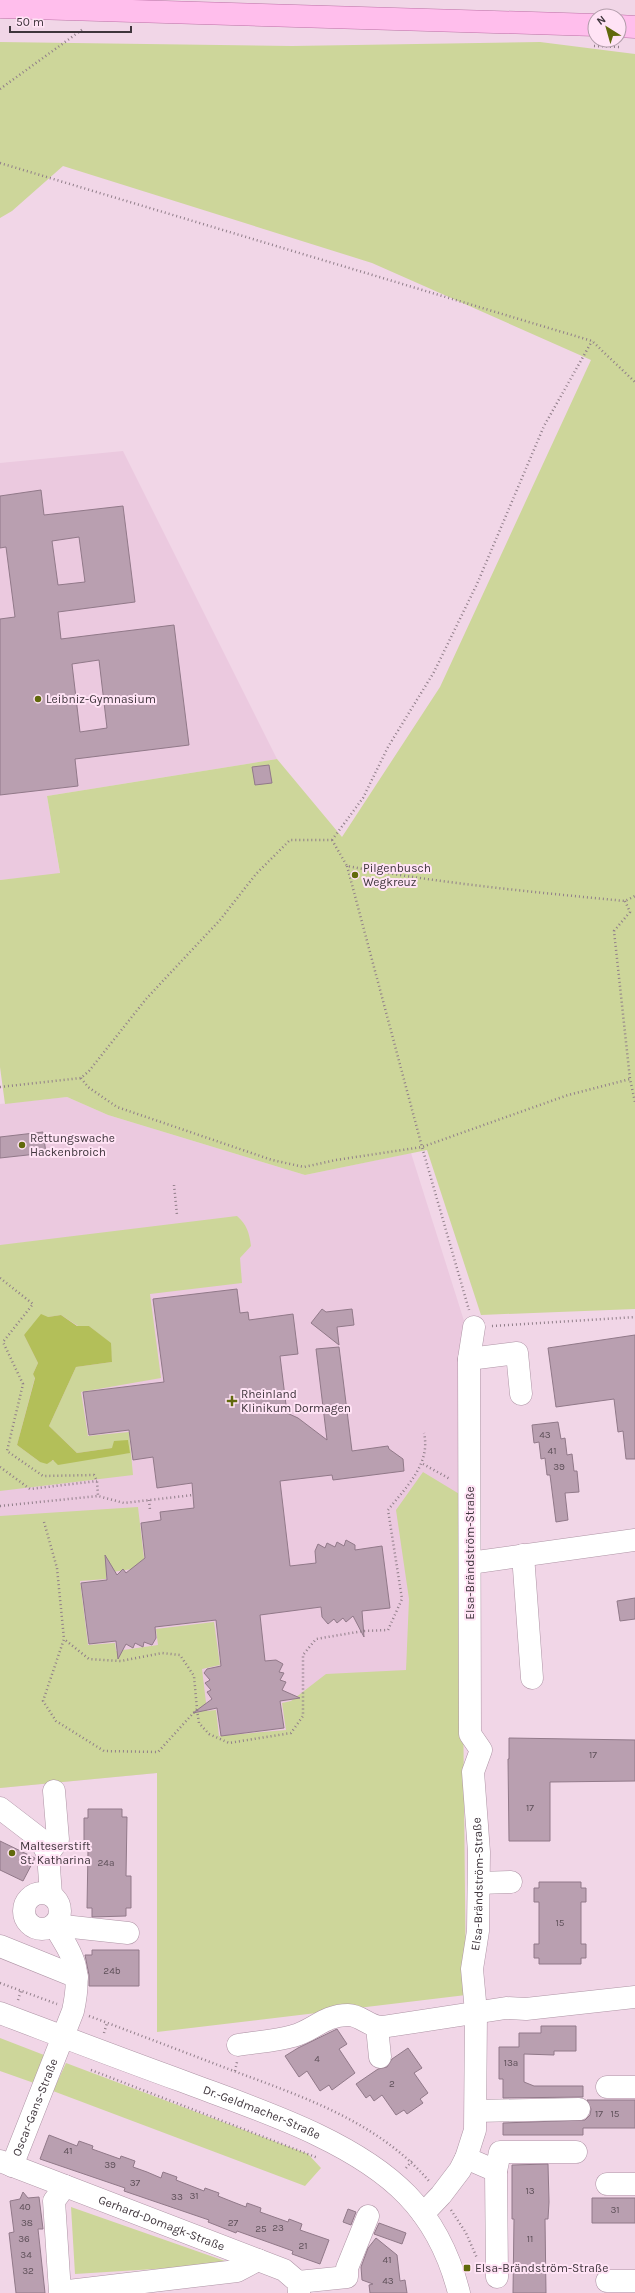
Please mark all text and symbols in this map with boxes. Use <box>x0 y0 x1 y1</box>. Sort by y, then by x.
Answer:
scale bar <box>10 8 131 34</box>
north arrow <box>587 8 627 48</box>
text: N <box>594 13 608 28</box>
text: 50 m <box>16 15 44 29</box>
place label: Leibniz-Gymnasium <box>46 692 156 706</box>
marker: Leibniz-Gymnasium <box>33 694 43 704</box>
place label: Pilgenbusch Wegkreuz <box>363 861 431 889</box>
marker: Pilgenbusch Wegkreuz <box>350 870 360 880</box>
place label: Rettungswache Hackenbroich <box>30 1131 115 1159</box>
marker: Rettungswache Hackenbroich <box>17 1140 27 1150</box>
place label: Rheinland Klinikum Dormagen <box>241 1387 351 1415</box>
marker: Rheinland Klinikum Dormagen <box>226 1395 238 1407</box>
house number: 43 <box>539 1429 551 1441</box>
house number: 41 <box>548 1445 556 1457</box>
house number: 39 <box>553 1461 565 1473</box>
street label: Elsa-Brändström-Straße <box>463 1486 477 1620</box>
house number: 17 <box>589 1749 597 1761</box>
house number: 17 <box>526 1802 534 1814</box>
street label: Elsa-Brändström-Straße <box>468 1817 486 1952</box>
place label: Malteserstift St. Katharina <box>20 1839 91 1867</box>
marker: Malteserstift St. Katharina <box>7 1848 17 1858</box>
house number: 24a <box>98 1857 114 1869</box>
house number: 15 <box>556 1917 565 1929</box>
house number: 24b <box>103 1965 121 1977</box>
house number: 4 <box>314 2053 320 2065</box>
street label: Oscar-Gans-Straße <box>10 2057 61 2158</box>
house number: 13a <box>504 2057 518 2069</box>
house number: 2 <box>389 2078 395 2090</box>
street label: Dr.-Geldmacher-Straße <box>201 2082 323 2142</box>
house number: 17 <box>595 2108 603 2120</box>
house number: 15 <box>611 2108 620 2120</box>
house number: 41 <box>64 2145 72 2157</box>
house number: 39 <box>104 2159 116 2171</box>
house number: 37 <box>130 2177 141 2189</box>
house number: 13 <box>525 2185 535 2197</box>
house number: 31 <box>189 2190 199 2202</box>
house number: 33 <box>171 2191 183 2203</box>
street label: Gerhard-Domagk-Straße <box>96 2192 227 2254</box>
house number: 40 <box>19 2201 31 2213</box>
house number: 31 <box>610 2204 620 2216</box>
house number: 38 <box>21 2217 33 2229</box>
house number: 27 <box>228 2217 239 2229</box>
house number: 23 <box>272 2222 284 2234</box>
house number: 25 <box>255 2223 267 2235</box>
house number: 36 <box>18 2233 30 2245</box>
house number: 11 <box>527 2233 533 2245</box>
house number: 21 <box>298 2240 308 2252</box>
house number: 34 <box>20 2249 32 2261</box>
house number: 41 <box>383 2254 391 2266</box>
place label: Elsa-Brändström-Straße <box>475 2261 608 2275</box>
marker: Elsa-Brändström-Straße <box>462 2263 472 2273</box>
house number: 32 <box>22 2265 34 2277</box>
house number: 43 <box>382 2275 394 2287</box>

